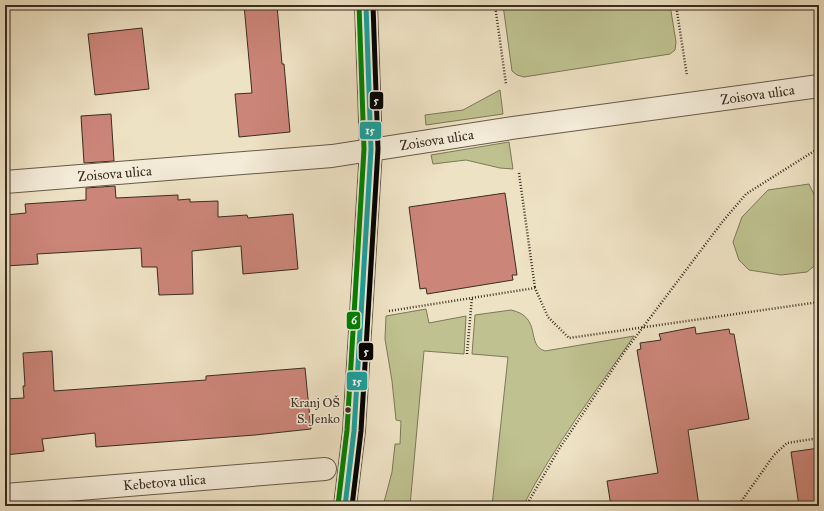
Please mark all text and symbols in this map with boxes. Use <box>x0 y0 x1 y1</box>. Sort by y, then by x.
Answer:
street label: Zoisova ulica <box>719 81 796 108</box>
line badge: 5 <box>369 91 384 110</box>
text: 5 <box>373 94 379 107</box>
line badge: 15 <box>359 121 382 140</box>
text: 15 <box>365 124 376 137</box>
street label: Zoisova ulica <box>399 126 475 154</box>
street label: Zoisova ulica <box>77 162 153 185</box>
line badge: 6 <box>346 311 361 330</box>
text: 6 <box>351 314 358 327</box>
line badge: 5 <box>358 342 374 361</box>
text: 5 <box>363 345 369 358</box>
line badge: 15 <box>346 371 368 391</box>
text: 15 <box>352 375 363 388</box>
place label: Kranj OŠ S. Jenko <box>290 394 340 427</box>
marker: Kranj OŠ S. Jenko <box>343 405 353 415</box>
street label: Kebetova ulica <box>123 470 207 494</box>

